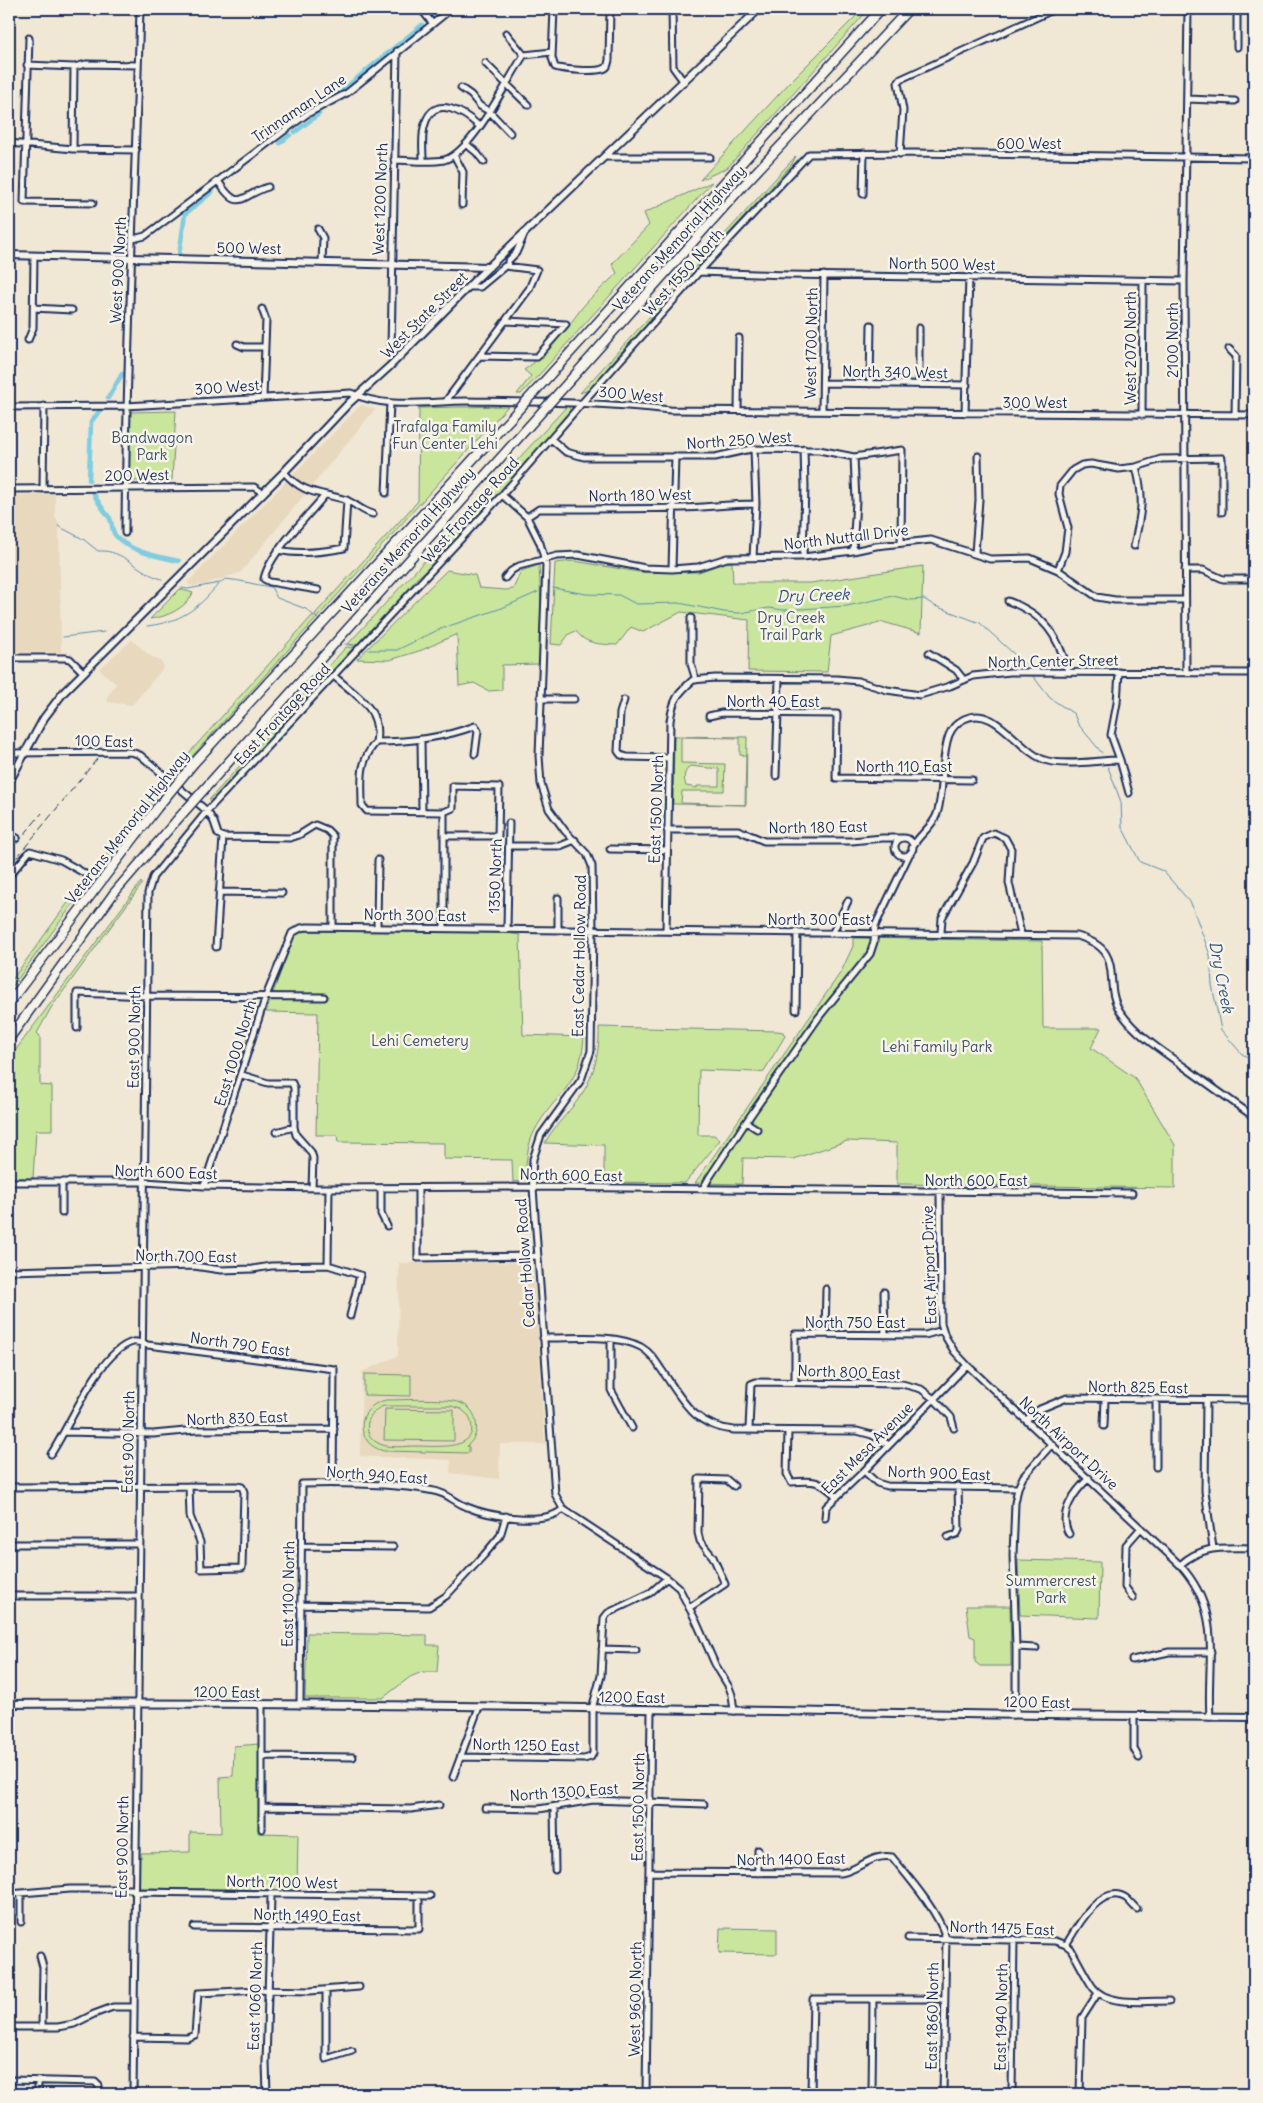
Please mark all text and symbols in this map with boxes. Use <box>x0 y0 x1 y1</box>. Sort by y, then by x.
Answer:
street label: Trinnaman Lane <box>248 69 350 147</box>
street label: 600 West <box>996 134 1062 153</box>
street label: West 1200 North <box>369 142 391 256</box>
street label: Veterans Memorial Highway <box>608 161 750 315</box>
street label: West 900 North <box>106 216 130 324</box>
street label: West 1550 North <box>639 224 728 320</box>
street label: 500 West <box>216 238 282 258</box>
street label: North 500 West <box>888 254 996 274</box>
street label: West State Street <box>377 268 471 362</box>
street label: West 1700 North <box>801 287 821 399</box>
street label: West 2070 North <box>1121 291 1140 405</box>
street label: 2100 North <box>1163 302 1182 378</box>
street label: North 340 West <box>842 362 948 382</box>
street label: 300 West <box>194 375 260 399</box>
street label: 300 West <box>598 382 664 406</box>
street label: 300 West <box>1003 393 1067 412</box>
park label: Trafalga Family Fun Center Lehi <box>392 417 498 453</box>
street label: North 250 West <box>686 427 792 453</box>
park label: Bandwagon Park <box>111 428 193 464</box>
street label: West Frontage Road <box>417 453 523 567</box>
street label: Veterans Memorial Highway <box>337 463 479 617</box>
street label: 200 West <box>105 465 169 485</box>
street label: North 180 West <box>588 485 692 505</box>
street label: North Nuttall Drive <box>783 520 909 554</box>
water label: Dry Creek <box>776 584 851 606</box>
park label: Dry Creek Trail Park <box>757 608 825 644</box>
street label: North Center Street <box>987 650 1119 672</box>
street label: East Frontage Road <box>230 659 334 769</box>
street label: North 40 East <box>726 692 820 711</box>
street label: 100 East <box>75 730 133 752</box>
street label: Veterans Memorial Highway <box>61 746 193 908</box>
street label: East 1500 North <box>645 754 667 864</box>
street label: North 110 East <box>856 757 952 776</box>
street label: North 180 East <box>768 817 868 837</box>
street label: 1350 North <box>484 838 506 914</box>
street label: East Cedar Hollow Road <box>568 875 590 1037</box>
street label: North 300 East <box>363 905 467 925</box>
street label: North 300 East <box>768 910 870 929</box>
water label: Dry Creek <box>1205 939 1239 1016</box>
street label: East 900 North <box>124 985 144 1089</box>
street label: East 1000 North <box>210 997 260 1108</box>
park label: Lehi Cemetery <box>371 1031 469 1050</box>
park label: Lehi Family Park <box>882 1037 993 1056</box>
street label: North 600 East <box>114 1161 218 1183</box>
street label: North 600 East <box>519 1165 623 1185</box>
street label: North 600 East <box>924 1171 1028 1190</box>
street label: Cedar Hollow Road <box>511 1198 539 1328</box>
street label: East Airport Drive <box>917 1205 941 1325</box>
street label: North 700 East <box>135 1246 237 1266</box>
street label: North 750 East <box>805 1313 905 1332</box>
street label: North 790 East <box>189 1328 291 1360</box>
street label: North 800 East <box>797 1361 901 1383</box>
street label: North 825 East <box>1088 1377 1188 1397</box>
street label: East 900 North <box>118 1390 138 1494</box>
street label: North Airport Drive <box>1016 1392 1122 1494</box>
street label: East Mesa Avenue <box>817 1398 917 1498</box>
street label: North 830 East <box>186 1407 288 1429</box>
street label: North 940 East <box>326 1462 428 1488</box>
street label: North 900 East <box>887 1462 991 1484</box>
street label: East 1100 North <box>278 1540 298 1647</box>
park label: Summercrest Park <box>1006 1571 1096 1607</box>
street label: 1200 East <box>194 1682 260 1702</box>
street label: 1200 East <box>599 1687 665 1707</box>
street label: 1200 East <box>1004 1692 1070 1712</box>
street label: North 1250 East <box>472 1735 580 1755</box>
street label: East 1500 North <box>628 1752 648 1862</box>
street label: North 1300 East <box>509 1779 619 1805</box>
street label: East 900 North <box>112 1795 132 1899</box>
street label: North 1400 East <box>736 1849 846 1869</box>
street label: North 7100 West <box>226 1872 338 1892</box>
street label: North 1490 East <box>253 1905 361 1925</box>
street label: North 1475 East <box>949 1917 1055 1939</box>
street label: East 1060 North <box>244 1941 266 2051</box>
street label: West 9600 North <box>624 1941 646 2057</box>
street label: East 1860 North <box>922 1962 942 2070</box>
street label: East 1940 North <box>991 1963 1011 2071</box>

